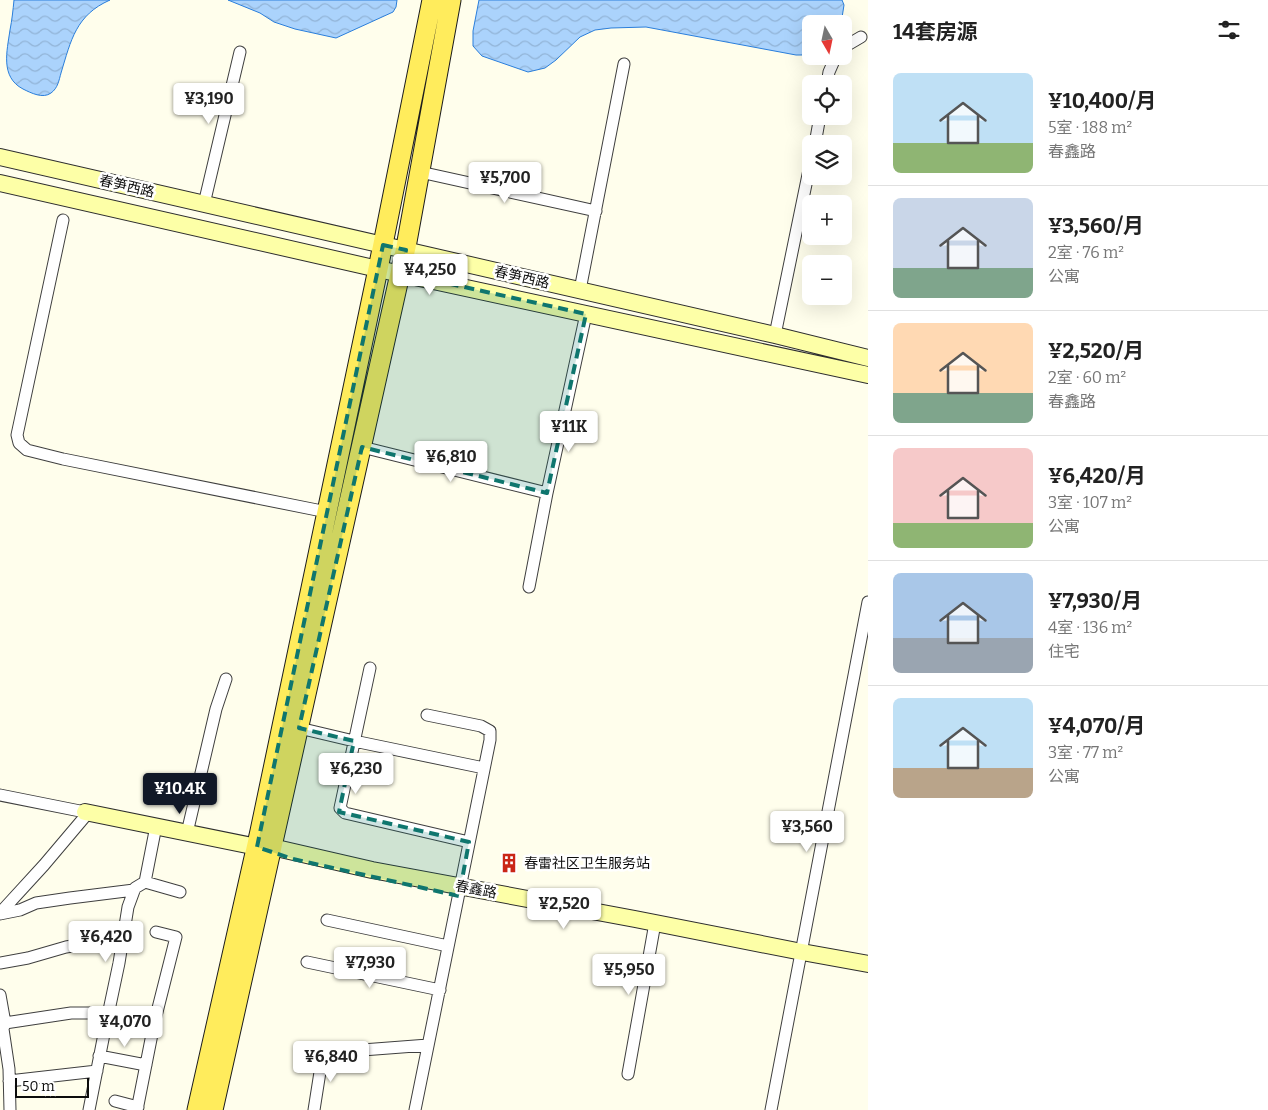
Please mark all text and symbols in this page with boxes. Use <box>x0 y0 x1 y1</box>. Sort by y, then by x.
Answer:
north arrow <box>802 15 852 65</box>
map controls <box>802 15 852 305</box>
icon: filters <box>1215 16 1243 44</box>
text: 14套房源 <box>893 19 978 45</box>
button: locate <box>802 75 852 125</box>
pin: ¥3,190 <box>168 82 250 125</box>
text: ¥10,400/月 <box>1048 88 1156 114</box>
text: ¥3,190 <box>184 89 234 108</box>
icon: home <box>933 93 993 153</box>
text: 5室 · 188 m² <box>1048 118 1132 137</box>
button: layers <box>802 135 852 185</box>
text: 春鑫路 <box>1048 142 1096 161</box>
pin: ¥5,700 <box>464 162 546 204</box>
text: ¥5,700 <box>479 168 531 187</box>
street label: 春笋西路 <box>98 172 156 201</box>
button: + <box>802 195 852 245</box>
text: ¥3,560/月 <box>1048 213 1144 239</box>
icon: home <box>933 218 993 278</box>
text: 2室 · 76 m² <box>1048 243 1124 262</box>
pin: ¥4,250 <box>389 254 471 296</box>
button: − <box>802 255 852 305</box>
text: ¥4,250 <box>404 260 456 279</box>
street label: 春笋西路 <box>493 263 551 292</box>
text: 公寓 <box>1048 267 1080 286</box>
text: ¥2,520/月 <box>1048 338 1144 364</box>
icon: home <box>933 343 993 403</box>
text: 2室 · 60 m² <box>1048 368 1126 387</box>
text: 春鑫路 <box>1048 392 1096 411</box>
pin: ¥11K <box>539 410 599 453</box>
text: ¥11K <box>551 417 587 436</box>
pin: ¥6,810 <box>410 440 492 483</box>
text: ¥6,810 <box>425 447 477 466</box>
text: ¥6,420/月 <box>1048 463 1146 489</box>
icon: home <box>933 468 993 528</box>
text: 3室 · 107 m² <box>1048 493 1132 512</box>
text: 公寓 <box>1048 517 1080 536</box>
text: ¥7,930/月 <box>1048 588 1142 614</box>
icon: home <box>933 593 993 653</box>
text: 4室 · 136 m² <box>1048 618 1132 637</box>
text: 住宅 <box>1048 642 1080 661</box>
text: ¥4,070/月 <box>1048 713 1145 739</box>
icon: home <box>933 718 993 778</box>
text: 3室 · 77 m² <box>1048 743 1123 762</box>
pin: ¥6,230 <box>315 752 397 795</box>
text: ¥6,230 <box>330 759 382 778</box>
text: 公寓 <box>1048 767 1080 786</box>
pin: ¥10.4K <box>139 772 221 815</box>
text: ¥10.4K <box>154 779 206 798</box>
pin: ¥3,560 <box>766 810 848 853</box>
text: ¥3,560 <box>781 817 833 836</box>
building icon: 春雷社区卫生服务站 <box>498 852 520 874</box>
place label: 春雷社区卫生服务站 <box>524 855 650 872</box>
street label: 春鑫路 <box>454 877 498 902</box>
pin: ¥2,520 <box>523 888 605 930</box>
text: ¥2,520 <box>538 894 590 913</box>
pin: ¥6,420 <box>65 920 147 963</box>
text: ¥6,420 <box>79 927 133 946</box>
pin: ¥7,930 <box>329 946 411 989</box>
text: ¥7,930 <box>345 953 395 972</box>
pin: ¥5,950 <box>588 954 670 996</box>
text: ¥5,950 <box>603 960 655 979</box>
pin: ¥4,070 <box>84 1006 166 1048</box>
text: ¥4,070 <box>99 1012 151 1031</box>
pin: ¥6,840 <box>290 1040 372 1083</box>
text: ¥6,840 <box>304 1047 358 1066</box>
scale bar <box>15 1075 89 1098</box>
text: 50 m <box>22 1078 55 1095</box>

